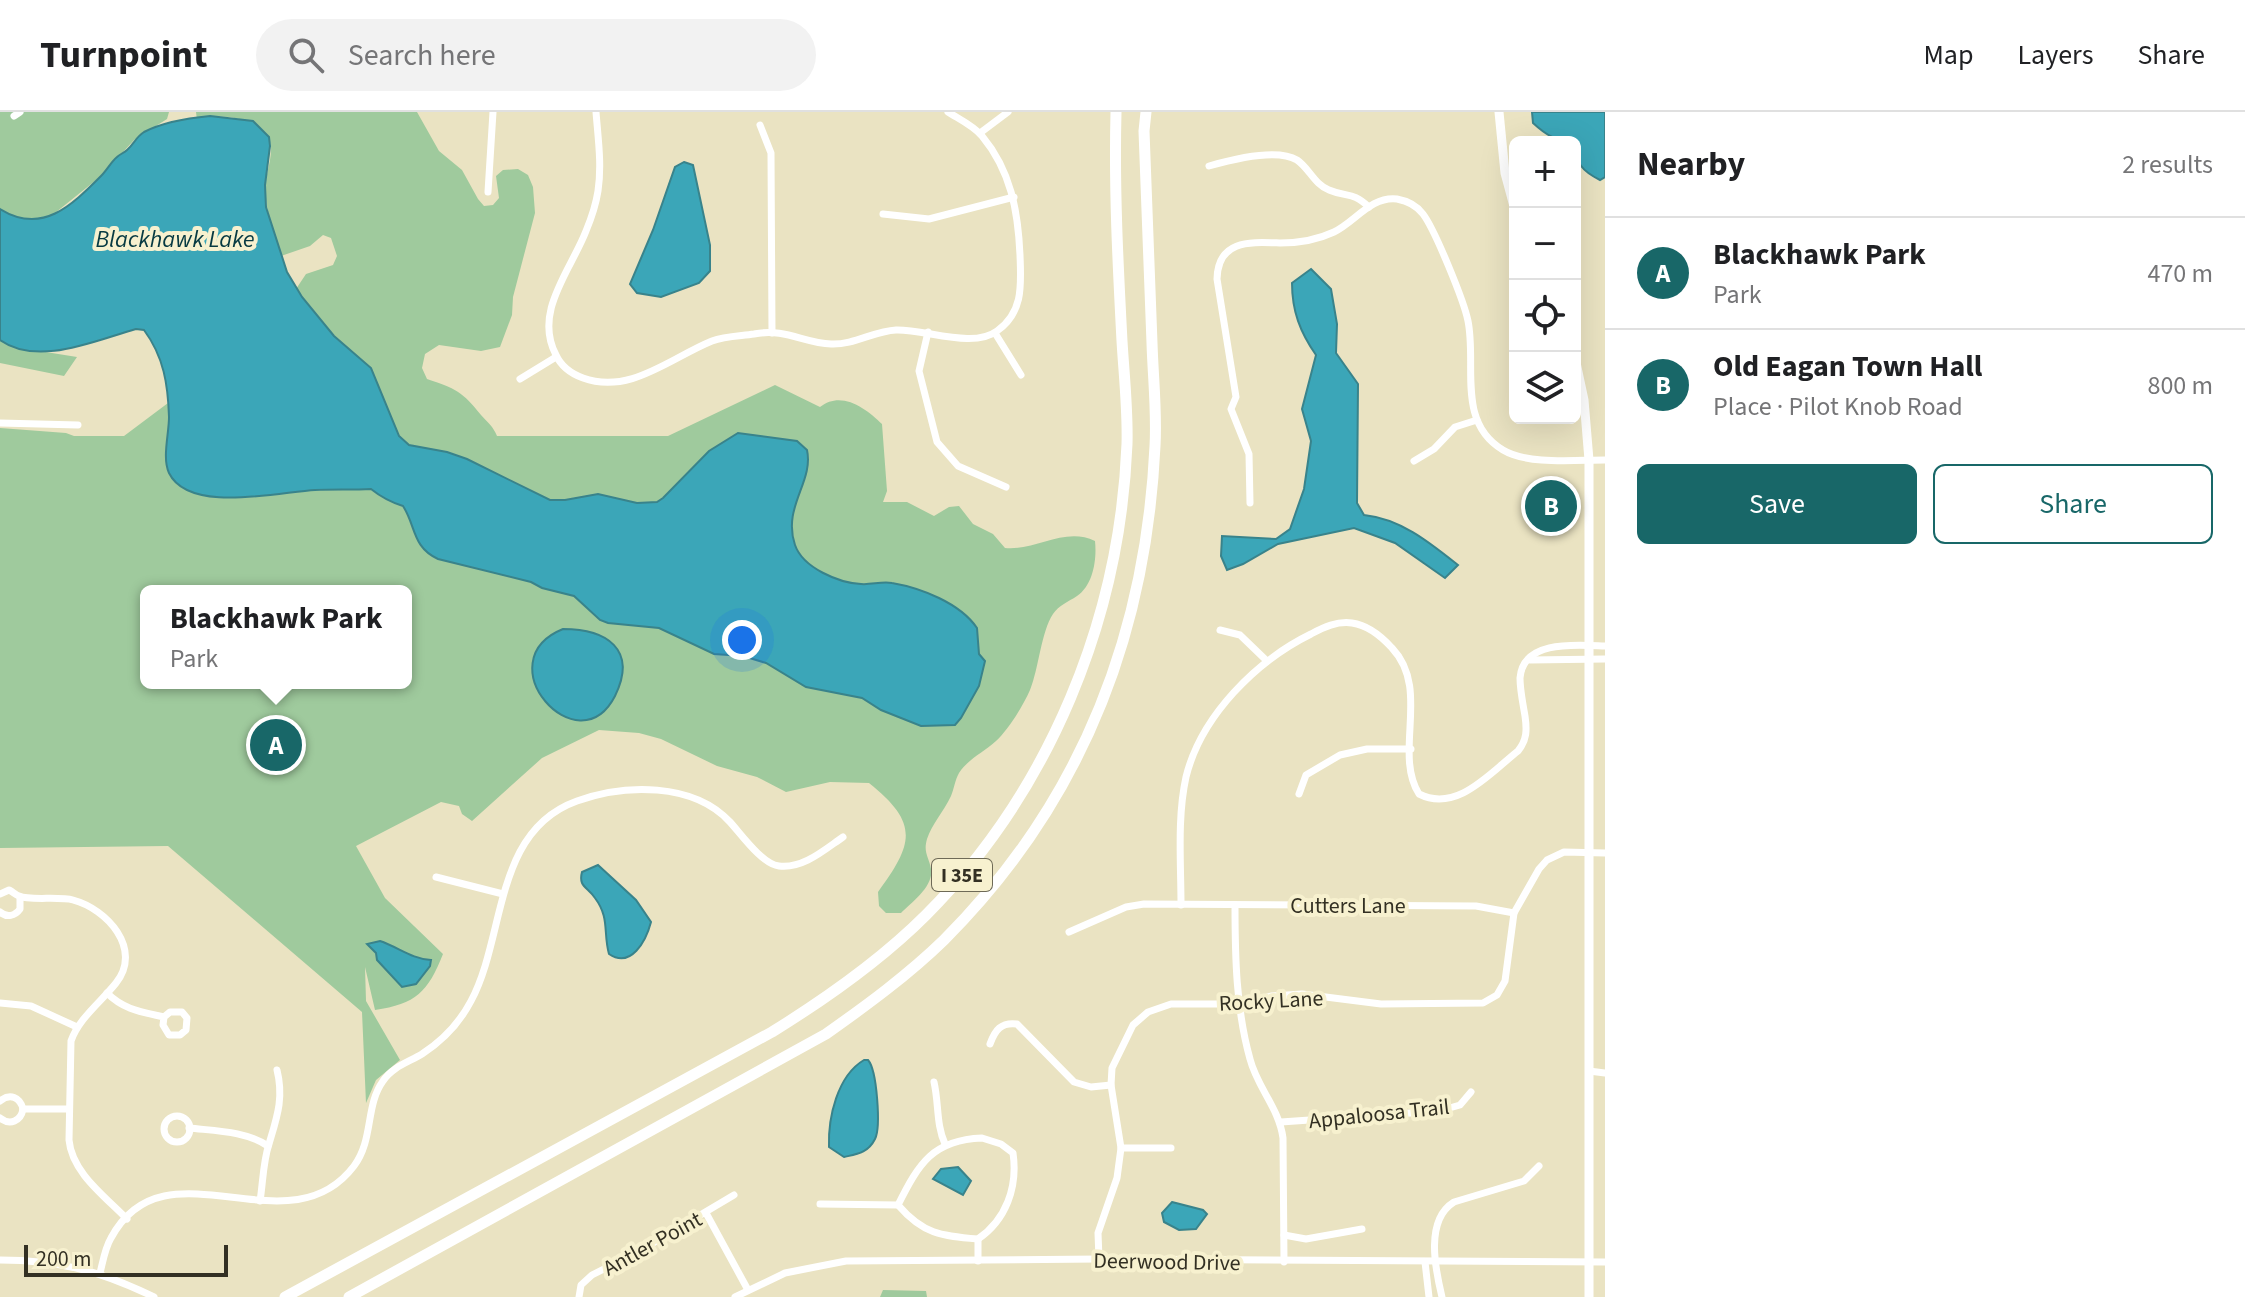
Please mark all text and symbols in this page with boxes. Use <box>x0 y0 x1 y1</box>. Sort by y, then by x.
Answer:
search box <box>256 19 816 91</box>
text: Turnpoint <box>40 28 208 82</box>
icon: search <box>284 33 328 77</box>
text: Search here <box>348 34 496 77</box>
text: Map <box>1923 35 1973 75</box>
text: Layers <box>2017 35 2093 75</box>
text: Share <box>2137 35 2205 75</box>
map controls <box>1509 136 1581 424</box>
button: + <box>1509 136 1581 208</box>
text: Nearby <box>1637 140 1745 189</box>
text: 2 results <box>2122 146 2213 183</box>
button: − <box>1509 208 1581 280</box>
water label: Blackhawk Lake <box>95 222 255 257</box>
text: Blackhawk Park <box>1713 233 1926 276</box>
text: A <box>1656 255 1670 292</box>
text: 470 m <box>2147 255 2213 292</box>
text: Park <box>1713 276 1762 313</box>
button: locate <box>1509 280 1581 352</box>
text: Old Eagan Town Hall <box>1713 345 1982 388</box>
button: layers <box>1509 352 1581 424</box>
text: B <box>1655 367 1671 404</box>
text: 800 m <box>2147 367 2213 404</box>
text: Place · Pilot Knob Road <box>1713 388 1963 425</box>
button: Save <box>1637 464 1917 544</box>
button: Share <box>1933 464 2213 544</box>
pin: B <box>1525 476 1577 536</box>
popup <box>140 585 412 689</box>
text: Blackhawk Park <box>170 597 382 640</box>
your location <box>722 620 762 660</box>
text: Park <box>170 640 218 677</box>
pin: A <box>250 715 302 775</box>
road number: I 35E <box>932 859 992 891</box>
street label: Cutters Lane <box>1290 890 1406 922</box>
street label: Rocky Lane <box>1218 982 1324 1020</box>
street label: Appaloosa Trail <box>1307 1091 1451 1137</box>
street label: Antler Point <box>597 1203 708 1284</box>
scale bar <box>24 1241 228 1277</box>
text: 200 m <box>36 1243 91 1275</box>
street label: Deerwood Drive <box>1093 1245 1241 1279</box>

